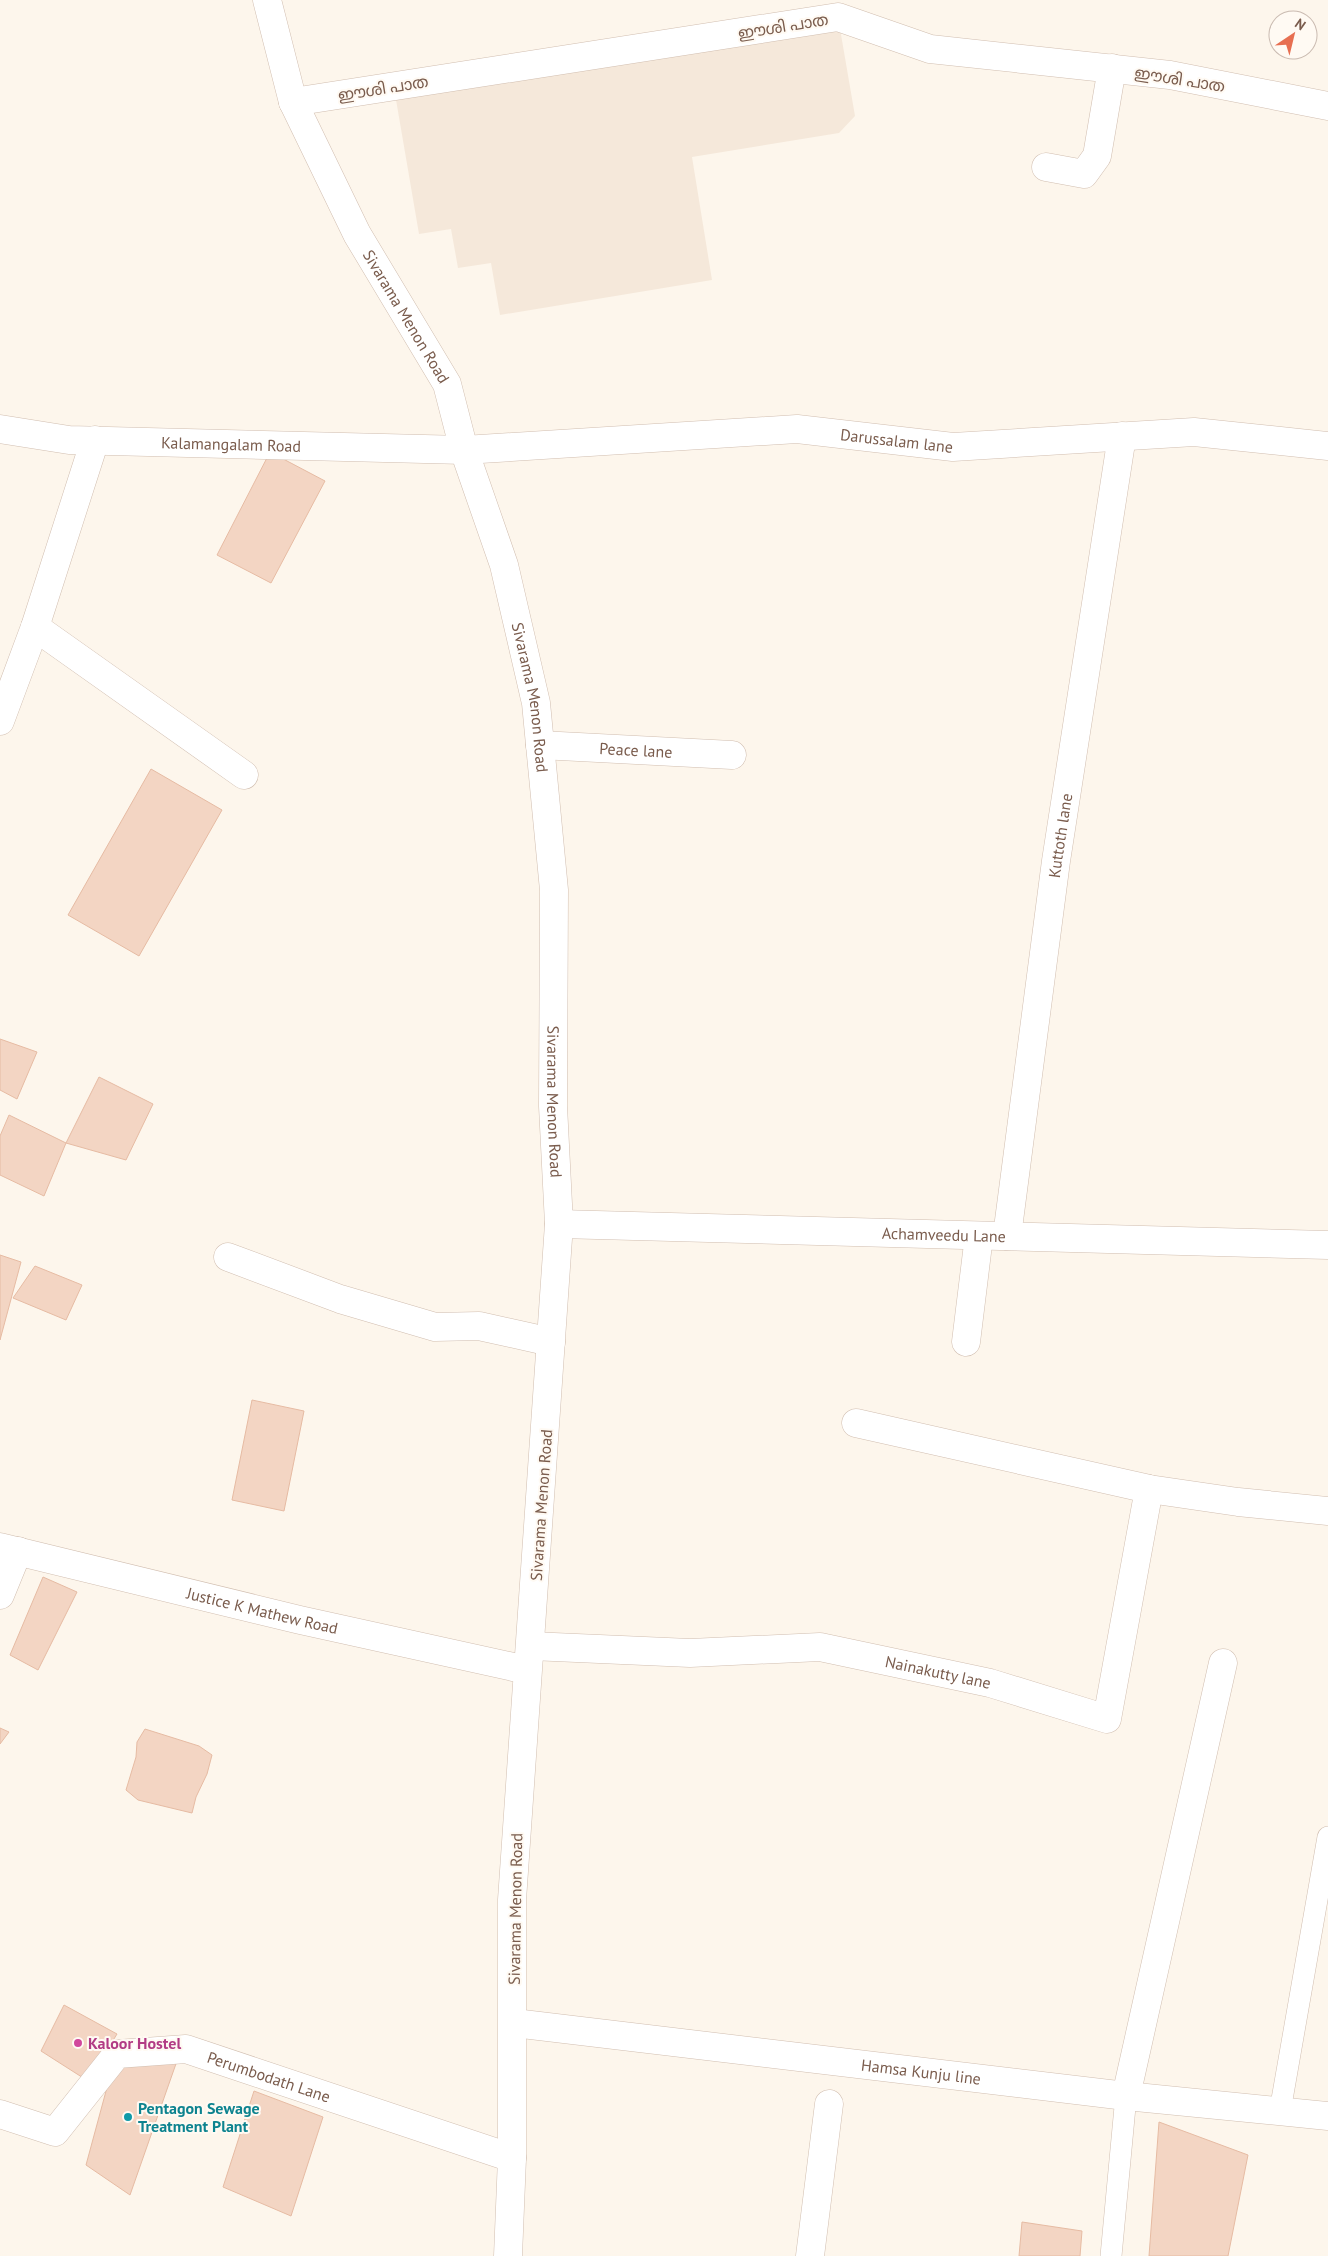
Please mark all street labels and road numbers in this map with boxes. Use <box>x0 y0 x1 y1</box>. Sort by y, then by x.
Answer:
street label: ഈശി പാത <box>736 9 830 43</box>
street label: ഈശി പാത <box>1133 62 1227 96</box>
street label: ഈശി പാത <box>336 71 430 105</box>
street label: Sivarama Menon Road <box>359 246 454 387</box>
street label: Darussalam lane <box>839 424 954 457</box>
street label: Kalamangalam Road <box>161 432 301 456</box>
street label: Sivarama Menon Road <box>508 620 553 773</box>
street label: Peace lane <box>599 738 673 762</box>
street label: Kuttoth lane <box>1044 792 1076 879</box>
street label: Sivarama Menon Road <box>543 1026 567 1178</box>
street label: Achamveedu Lane <box>882 1223 1006 1246</box>
street label: Sivarama Menon Road <box>526 1428 556 1582</box>
street label: Justice K Mathew Road <box>184 1583 340 1638</box>
street label: Nainakutty lane <box>883 1651 993 1693</box>
street label: Sivarama Menon Road <box>504 1833 526 1985</box>
street label: Perumbodath Lane <box>205 2047 333 2107</box>
street label: Hamsa Kunju line <box>860 2054 982 2089</box>

